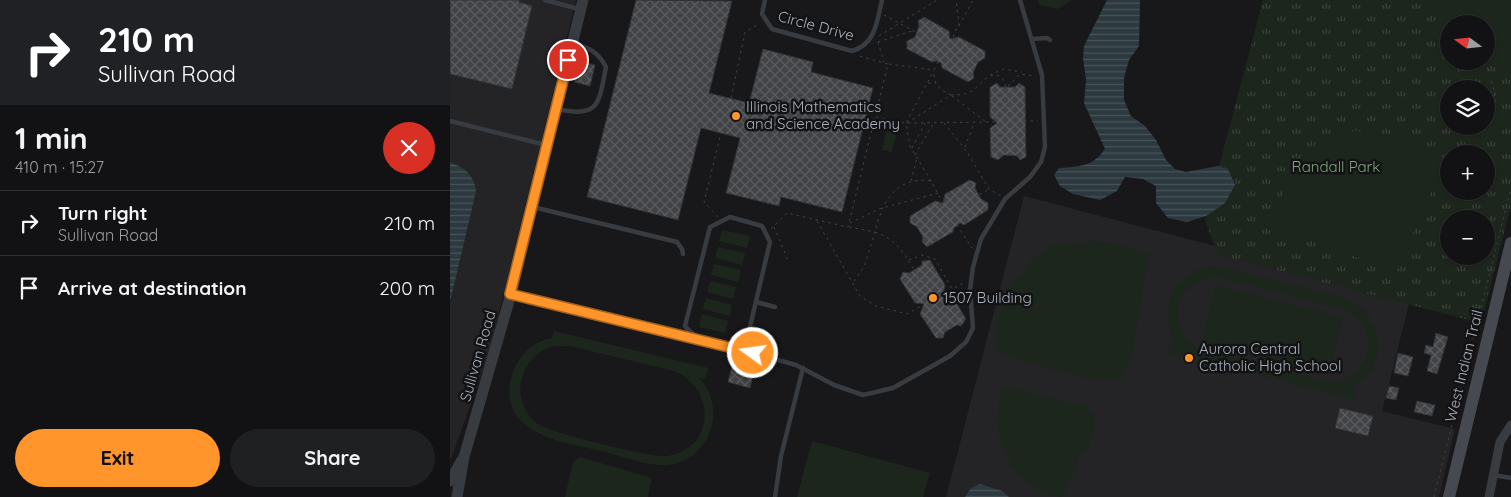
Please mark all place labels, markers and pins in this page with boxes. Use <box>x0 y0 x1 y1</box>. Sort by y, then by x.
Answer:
pin <box>547 39 589 81</box>
place label: Illinois Mathematics and Science Academy <box>746 97 900 133</box>
marker: Illinois Mathematics and Science Academy <box>730 110 742 122</box>
place label: 1507 Building <box>943 288 1032 307</box>
marker: 1507 Building <box>927 292 939 304</box>
place label: Aurora Central Catholic High School <box>1199 339 1341 375</box>
marker: Aurora Central Catholic High School <box>1183 352 1195 364</box>

